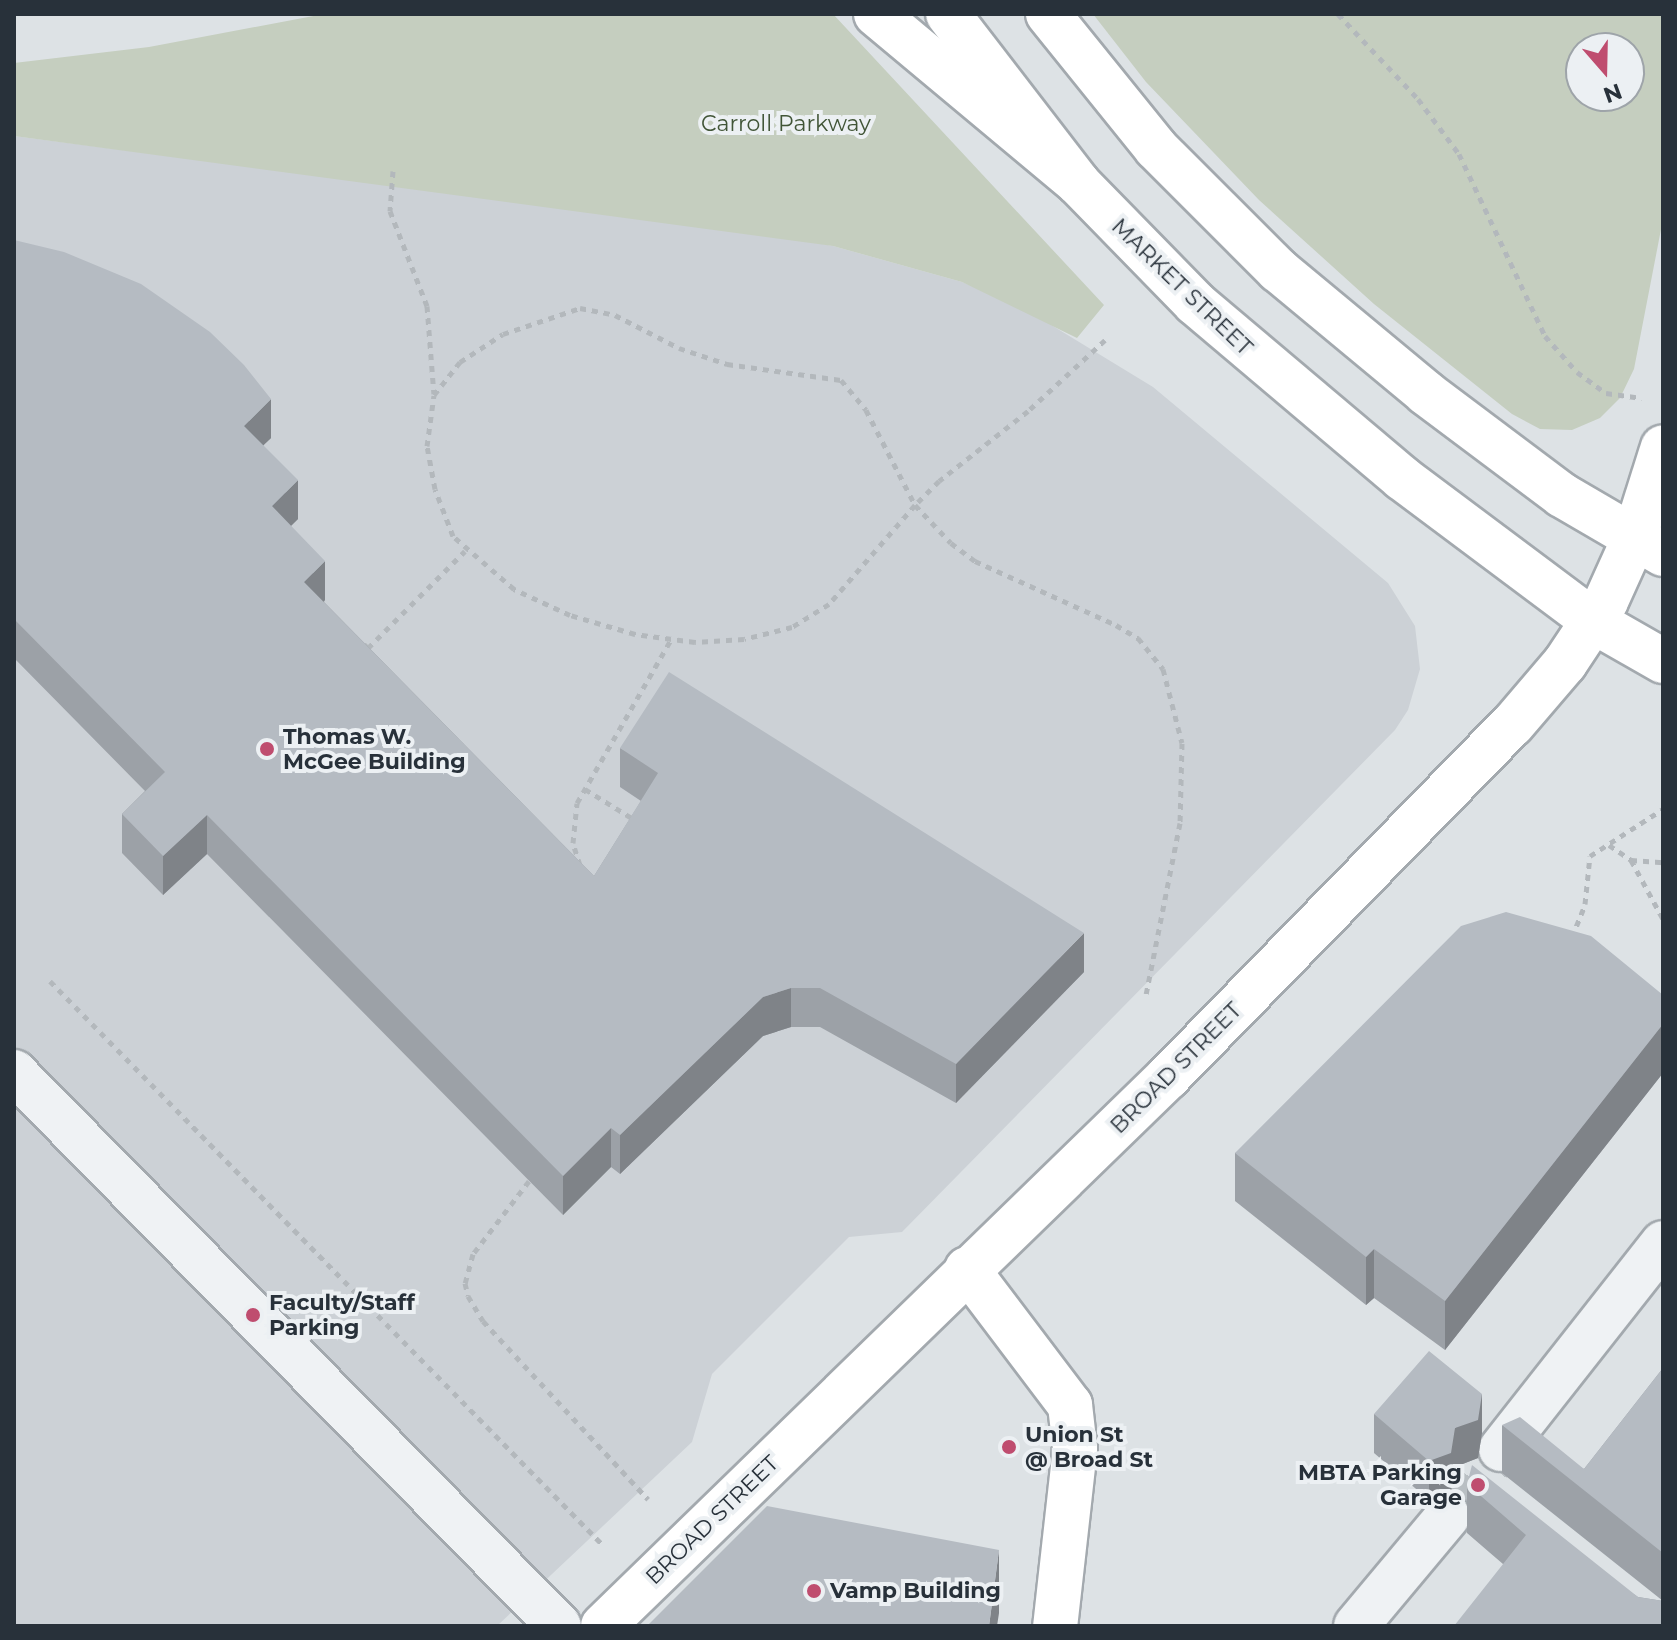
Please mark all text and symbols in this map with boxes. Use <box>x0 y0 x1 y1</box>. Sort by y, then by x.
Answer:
north arrow <box>1565 32 1645 112</box>
text: N <box>1600 77 1626 109</box>
park label: Carroll Parkway <box>701 111 871 137</box>
street label: MARKET STREET <box>1106 213 1258 361</box>
place label: Thomas W. McGee Building <box>283 723 466 774</box>
marker: Thomas W. McGee Building <box>258 740 276 758</box>
street label: BROAD STREET <box>1105 997 1247 1139</box>
place label: Faculty/Staff Parking <box>269 1289 415 1340</box>
marker: Faculty/Staff Parking <box>244 1306 262 1324</box>
place label: Union St @ Broad St <box>1025 1421 1153 1472</box>
marker: Union St @ Broad St <box>1000 1438 1018 1456</box>
street label: BROAD STREET <box>640 1450 784 1590</box>
place label: MBTA Parking Garage <box>1298 1459 1462 1510</box>
marker: MBTA Parking Garage <box>1469 1476 1487 1494</box>
place label: Vamp Building <box>830 1578 1001 1604</box>
marker: Vamp Building <box>805 1582 823 1600</box>

